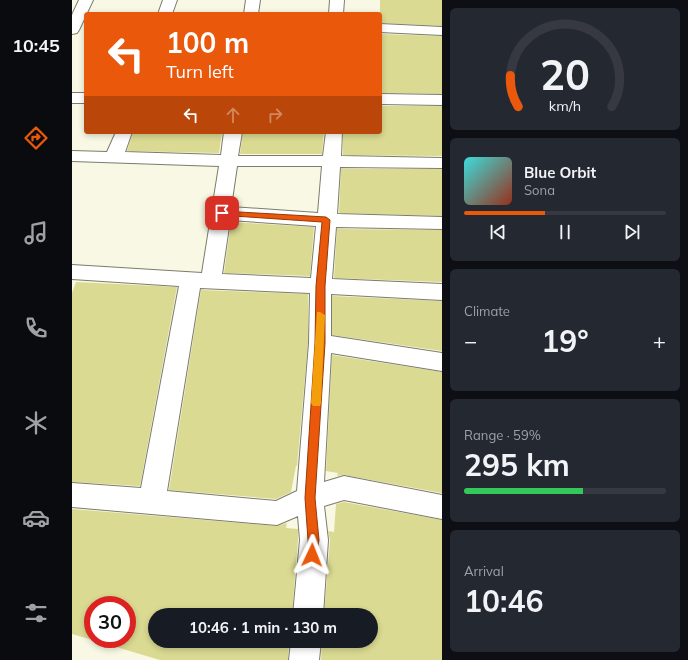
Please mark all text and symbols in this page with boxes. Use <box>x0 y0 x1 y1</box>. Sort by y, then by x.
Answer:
text: 100 m <box>166 25 249 60</box>
icon: left <box>100 28 152 80</box>
text: 10:45 <box>12 34 60 57</box>
text: 20 <box>540 48 590 100</box>
text: Turn left <box>166 60 234 83</box>
text: km/h <box>549 97 581 115</box>
icon: left <box>180 104 202 126</box>
icon: ahead <box>222 104 244 126</box>
icon: right <box>264 104 286 126</box>
icon: directions <box>22 124 50 152</box>
text: Blue Orbit <box>524 163 596 182</box>
text: Sona <box>524 182 555 198</box>
pin <box>205 196 239 230</box>
icon: arrive <box>211 202 233 224</box>
icon: music <box>22 219 50 247</box>
icon: previous <box>487 221 509 243</box>
icon: pause <box>554 221 576 243</box>
icon: next <box>621 221 643 243</box>
text: Climate <box>464 303 510 319</box>
icon: phone <box>22 314 50 342</box>
text: 19° <box>541 322 589 360</box>
text: − <box>464 327 477 355</box>
text: + <box>653 327 666 355</box>
icon: climate <box>22 409 50 437</box>
text: Range · 59% <box>464 427 541 443</box>
text: 295 km <box>464 446 570 484</box>
icon: car <box>22 504 50 532</box>
position arrow <box>291 534 333 576</box>
text: Arrival <box>464 563 504 579</box>
text: 10:46 <box>464 582 543 620</box>
speed limit sign: 30 <box>84 596 136 648</box>
icon: filters <box>22 599 50 627</box>
text: 10:46 · 1 min · 130 m <box>189 618 337 637</box>

